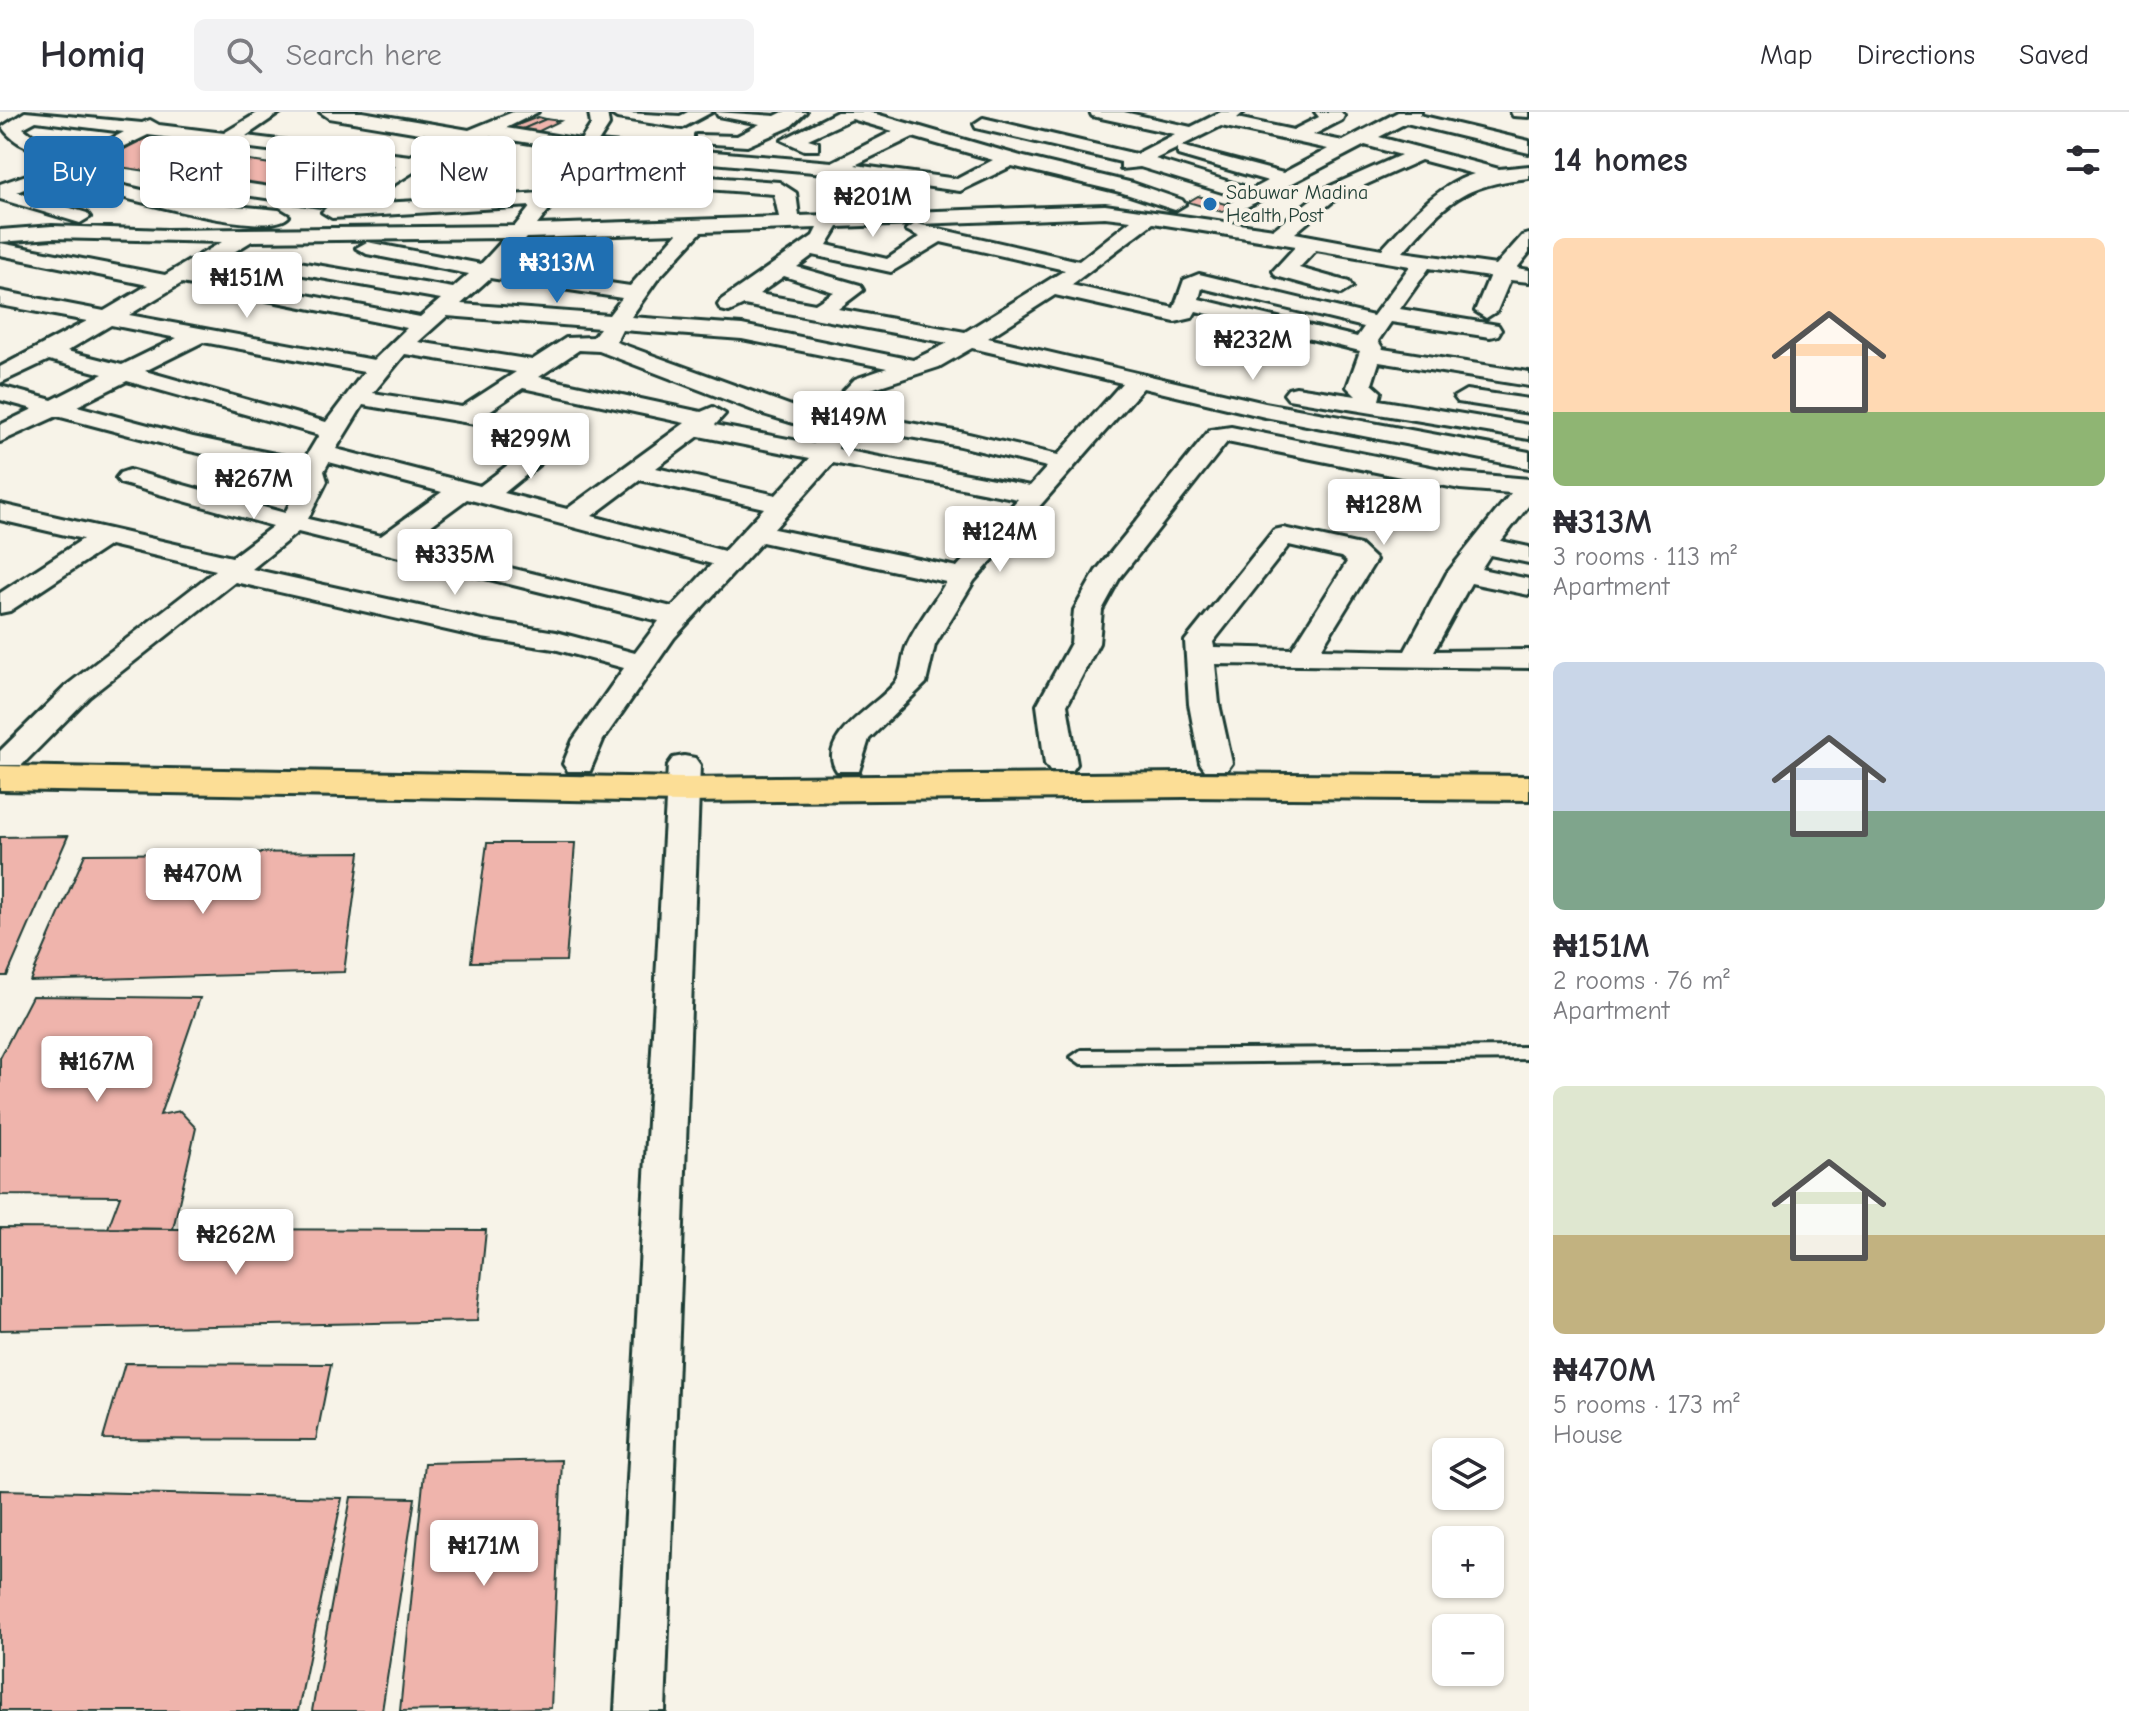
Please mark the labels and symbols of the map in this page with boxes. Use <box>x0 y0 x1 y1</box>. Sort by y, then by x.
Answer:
pin: ₦201M <box>817 171 929 239</box>
place label: Sabuwar Madina Health Post <box>1226 181 1368 227</box>
marker: Sabuwar Madina Health Post <box>1201 195 1219 213</box>
pin: ₦313M <box>501 237 613 305</box>
pin: ₦151M <box>191 252 303 320</box>
pin: ₦232M <box>1197 314 1309 382</box>
pin: ₦149M <box>793 391 905 459</box>
pin: ₦299M <box>475 413 587 481</box>
pin: ₦267M <box>198 453 310 521</box>
pin: ₦128M <box>1328 479 1440 547</box>
pin: ₦124M <box>944 506 1056 574</box>
pin: ₦335M <box>399 529 511 597</box>
pin: ₦470M <box>147 848 259 916</box>
pin: ₦167M <box>41 1036 153 1104</box>
pin: ₦262M <box>180 1209 292 1277</box>
pin: ₦171M <box>428 1520 540 1588</box>

